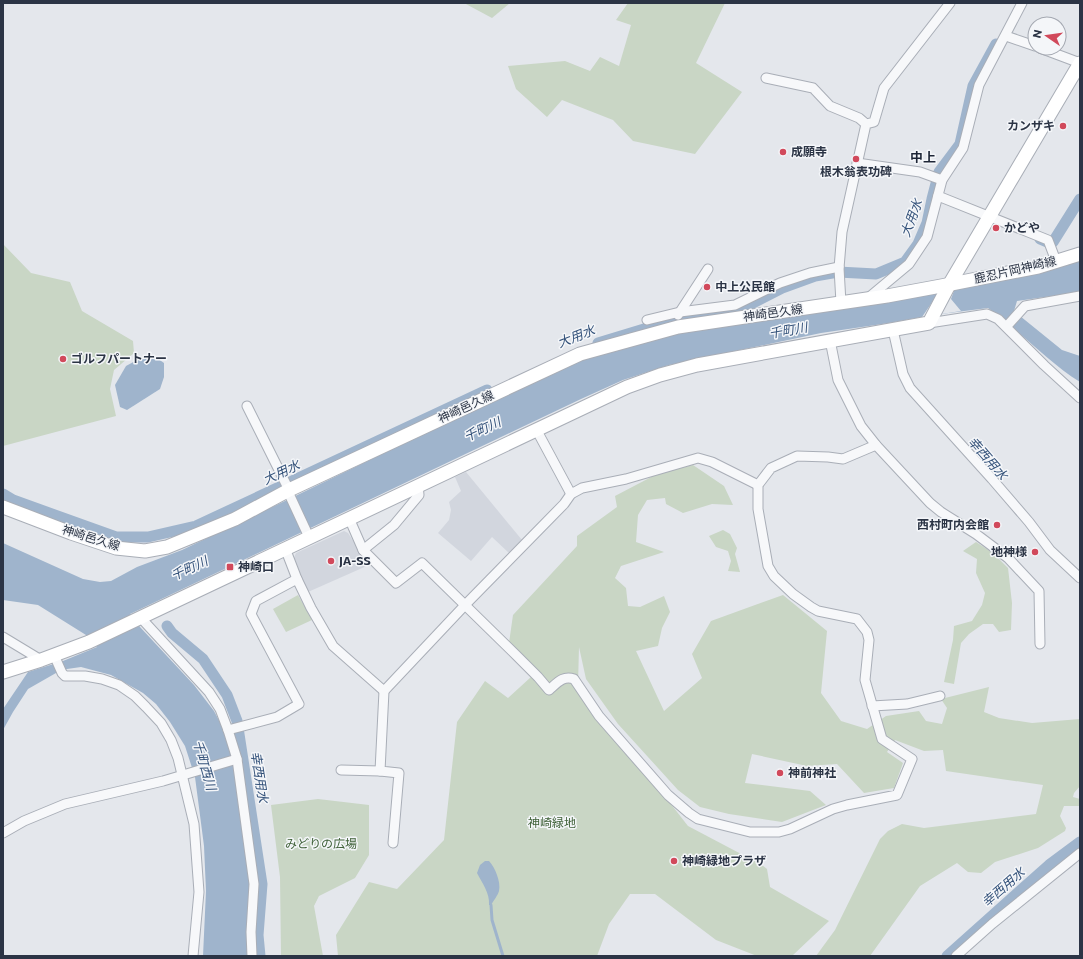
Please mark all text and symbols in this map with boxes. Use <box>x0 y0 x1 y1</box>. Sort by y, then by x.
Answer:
north arrow <box>1027 16 1067 56</box>
text: N <box>1030 28 1044 39</box>
place label: カンザキ <box>1007 118 1055 132</box>
marker: カンザキ <box>1058 121 1068 131</box>
place label: 成願寺 <box>791 144 827 158</box>
marker: 成願寺 <box>778 147 788 157</box>
district label: 中上 <box>910 149 936 165</box>
marker: 根木翁表功碑 <box>851 154 861 164</box>
place label: 根木翁表功碑 <box>820 164 892 178</box>
water label: 大用水 <box>897 195 926 239</box>
place label: かどや <box>1004 220 1040 234</box>
marker: かどや <box>991 223 1001 233</box>
street label: 鹿忍片岡神崎線 <box>972 253 1057 285</box>
place label: 中上公民館 <box>715 279 775 293</box>
marker: 中上公民館 <box>702 282 712 292</box>
street label: 神崎邑久線 <box>742 301 804 323</box>
water label: 千町川 <box>767 318 811 341</box>
water label: 大用水 <box>555 321 599 350</box>
place label: ゴルフパートナー <box>71 351 167 365</box>
marker: ゴルフパートナー <box>58 354 68 364</box>
street label: 神崎邑久線 <box>435 387 496 425</box>
water label: 千町川 <box>461 413 505 444</box>
water label: 幸西用水 <box>965 433 1012 484</box>
water label: 大用水 <box>260 456 304 487</box>
place label: 西村町内会館 <box>917 517 989 531</box>
marker: 西村町内会館 <box>992 520 1002 530</box>
street label: 神崎邑久線 <box>61 522 122 553</box>
place label: 地神様 <box>991 544 1027 558</box>
marker: 地神様 <box>1030 547 1040 557</box>
water label: 千町川 <box>168 552 212 583</box>
place label: JA-SS <box>339 553 371 568</box>
marker: JA-SS <box>326 556 336 566</box>
place label: 神崎口 <box>238 559 274 573</box>
marker: 神崎口 <box>225 562 235 572</box>
water label: 千町西川 <box>190 738 220 794</box>
water label: 幸西用水 <box>248 750 272 806</box>
place label: 神前神社 <box>788 765 836 779</box>
marker: 神前神社 <box>775 768 785 778</box>
park label: 神崎緑地 <box>528 815 576 829</box>
park label: みどりの広場 <box>285 836 357 850</box>
place label: 神崎緑地プラザ <box>682 853 766 867</box>
marker: 神崎緑地プラザ <box>669 856 679 866</box>
water label: 幸西用水 <box>978 863 1029 910</box>

